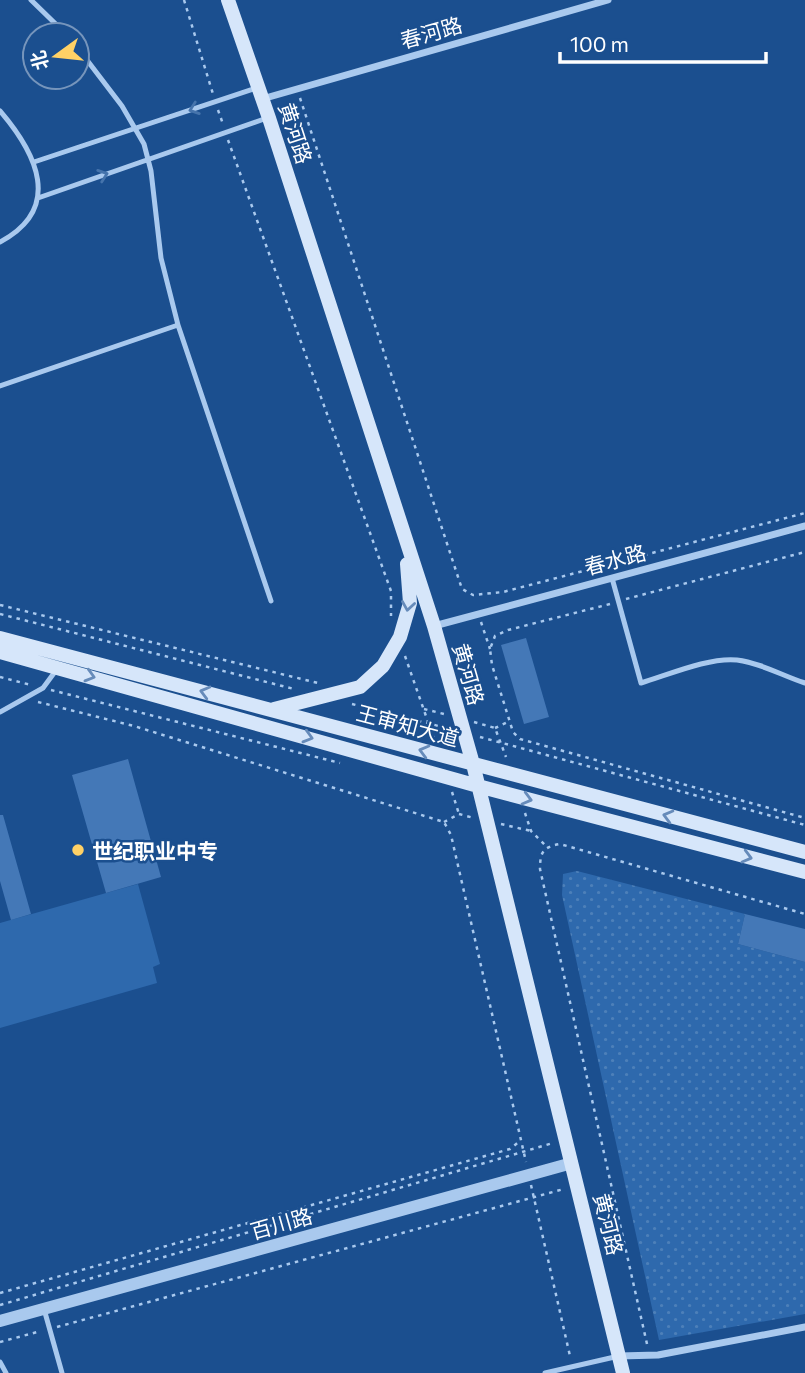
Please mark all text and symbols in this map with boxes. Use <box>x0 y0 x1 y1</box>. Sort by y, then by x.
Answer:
street label: 春河路 <box>397 11 465 53</box>
north arrow <box>21 21 91 91</box>
scale bar <box>560 21 766 65</box>
text: 100 m <box>570 31 629 56</box>
text: 北 <box>26 48 53 73</box>
street label: 黄河路 <box>274 99 318 167</box>
one-way arrow <box>189 101 201 115</box>
one-way arrow <box>96 169 108 183</box>
street label: 春水路 <box>581 539 649 579</box>
one-way arrow <box>401 600 416 612</box>
street label: 黄河路 <box>448 640 490 708</box>
one-way arrow <box>83 667 95 682</box>
one-way arrow <box>199 686 211 701</box>
street label: 王审知大道 <box>354 699 462 751</box>
one-way arrow <box>302 729 314 744</box>
one-way arrow <box>419 745 431 759</box>
one-way arrow <box>521 791 533 805</box>
one-way arrow <box>662 810 674 824</box>
place label: 世纪职业中专 <box>92 838 218 863</box>
marker: 世纪职业中专 <box>70 842 86 858</box>
one-way arrow <box>741 849 753 863</box>
street label: 黄河路 <box>589 1190 629 1258</box>
street label: 百川路 <box>247 1202 315 1244</box>

